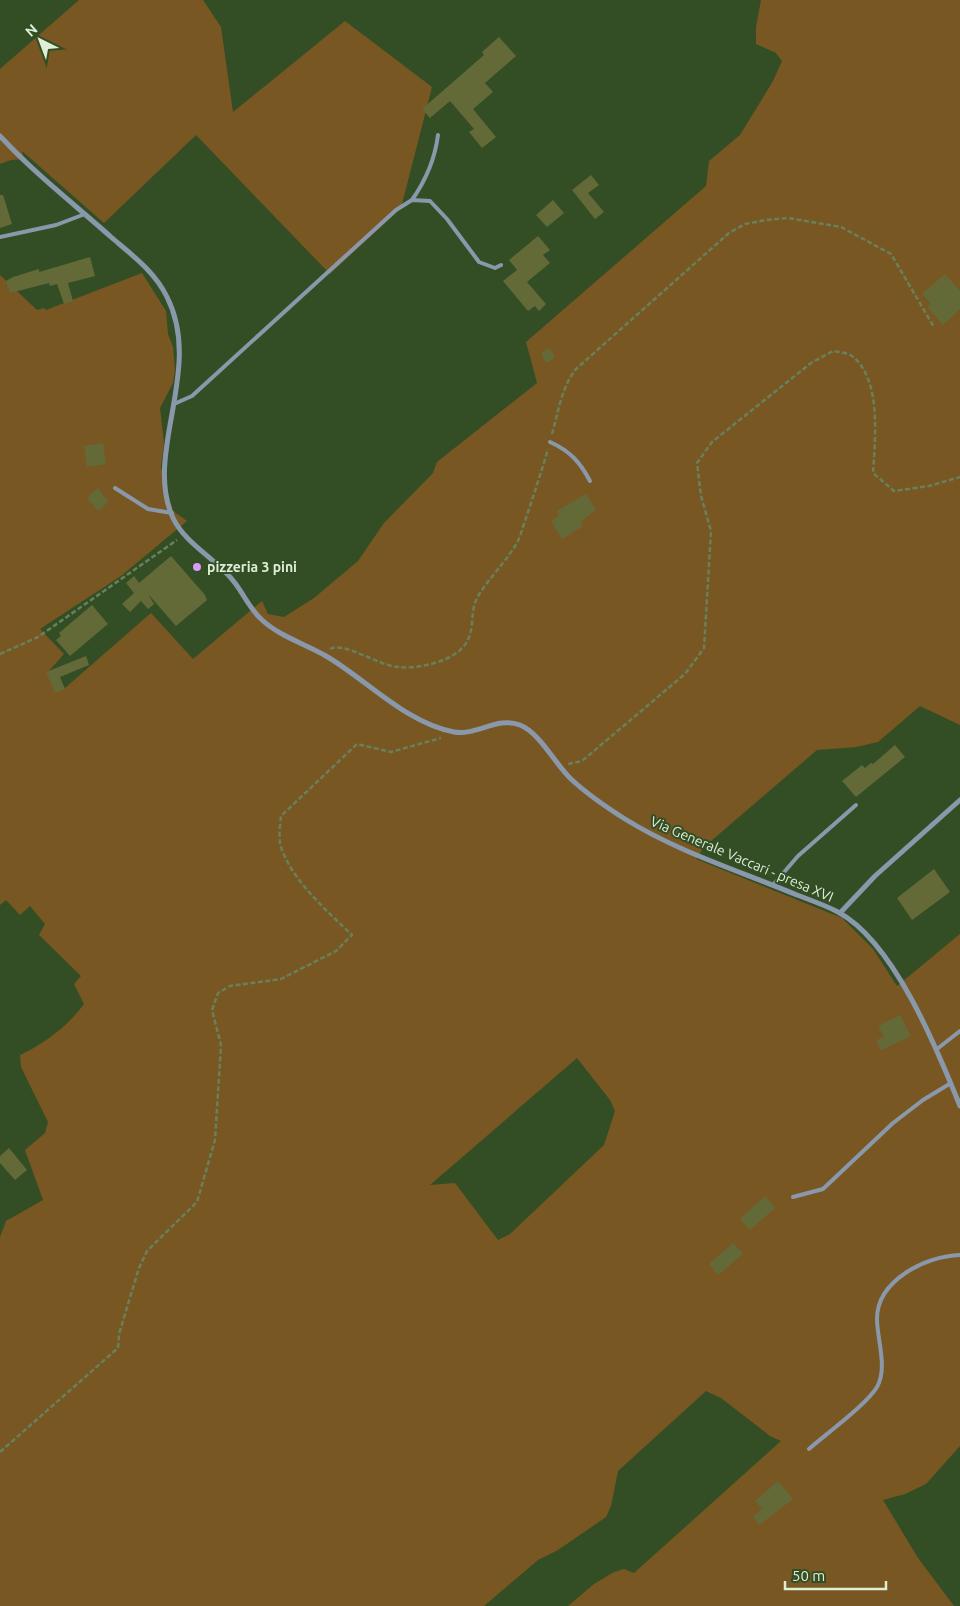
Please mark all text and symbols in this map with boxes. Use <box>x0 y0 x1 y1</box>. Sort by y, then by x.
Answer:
north arrow <box>15 15 65 65</box>
text: N <box>22 21 41 40</box>
place label: pizzeria 3 pini <box>207 559 297 575</box>
marker: pizzeria 3 pini <box>191 561 203 573</box>
street label: Via Generale Vaccari - presa XVI <box>648 813 836 905</box>
scale bar <box>785 1558 886 1590</box>
text: 50 m <box>792 1567 825 1584</box>

